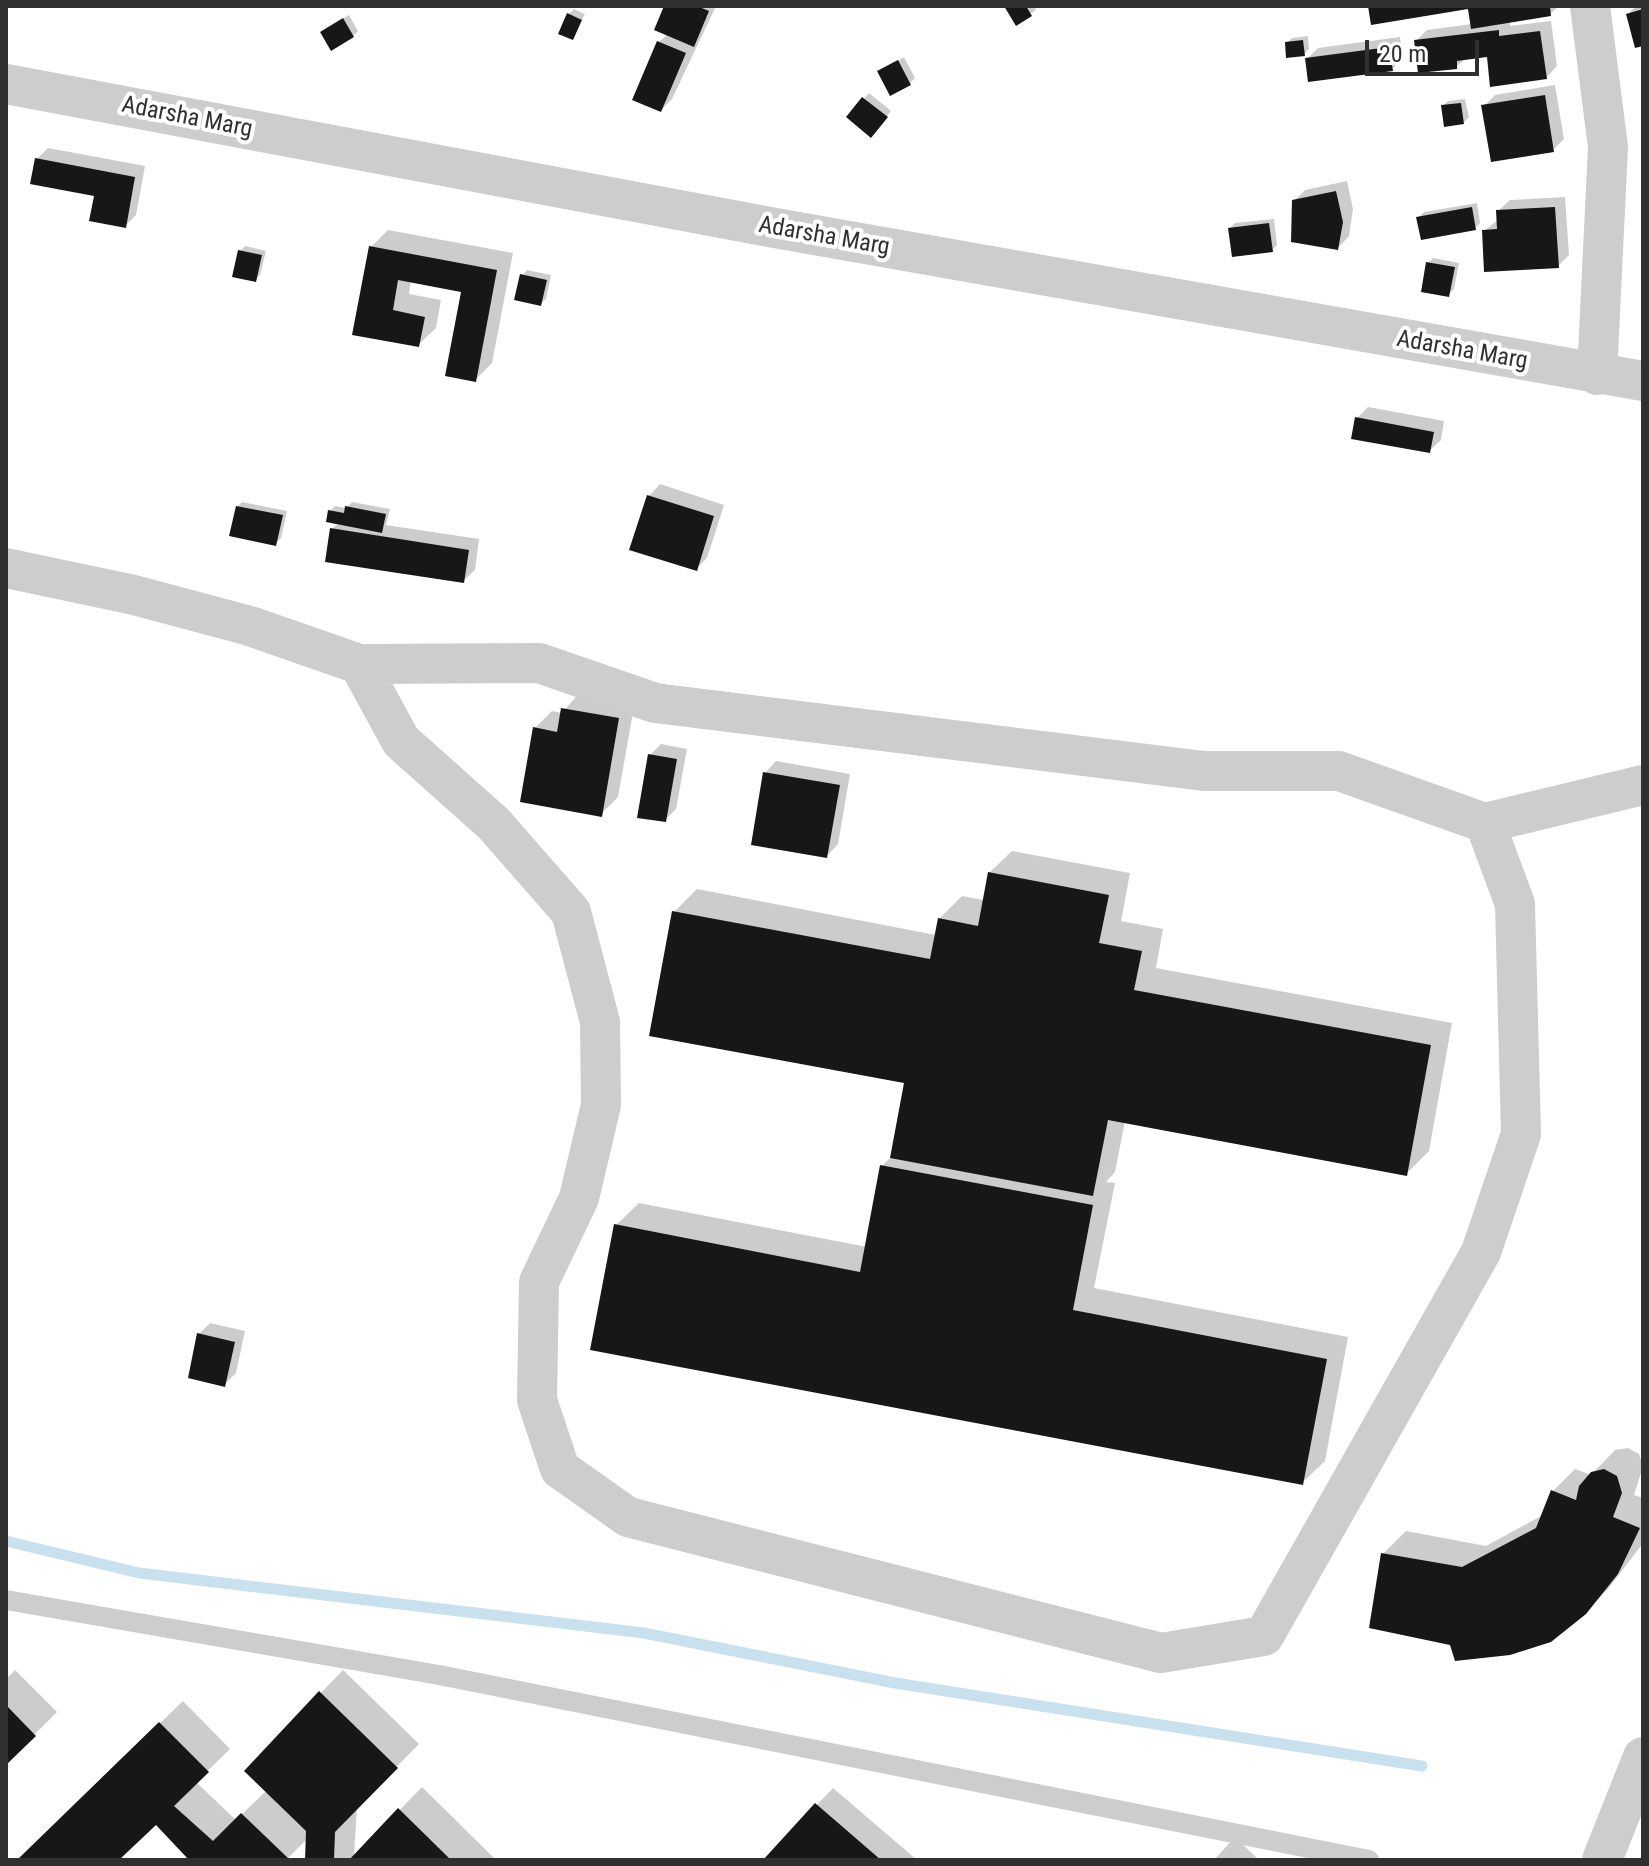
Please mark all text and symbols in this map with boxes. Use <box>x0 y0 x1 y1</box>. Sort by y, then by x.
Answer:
scale bar <box>1369 24 1483 74</box>
text: 20 m <box>1379 40 1426 68</box>
street label: Adarsha Marg <box>119 91 255 145</box>
street label: Adarsha Marg <box>756 211 892 263</box>
street label: Adarsha Marg <box>1394 325 1530 377</box>

